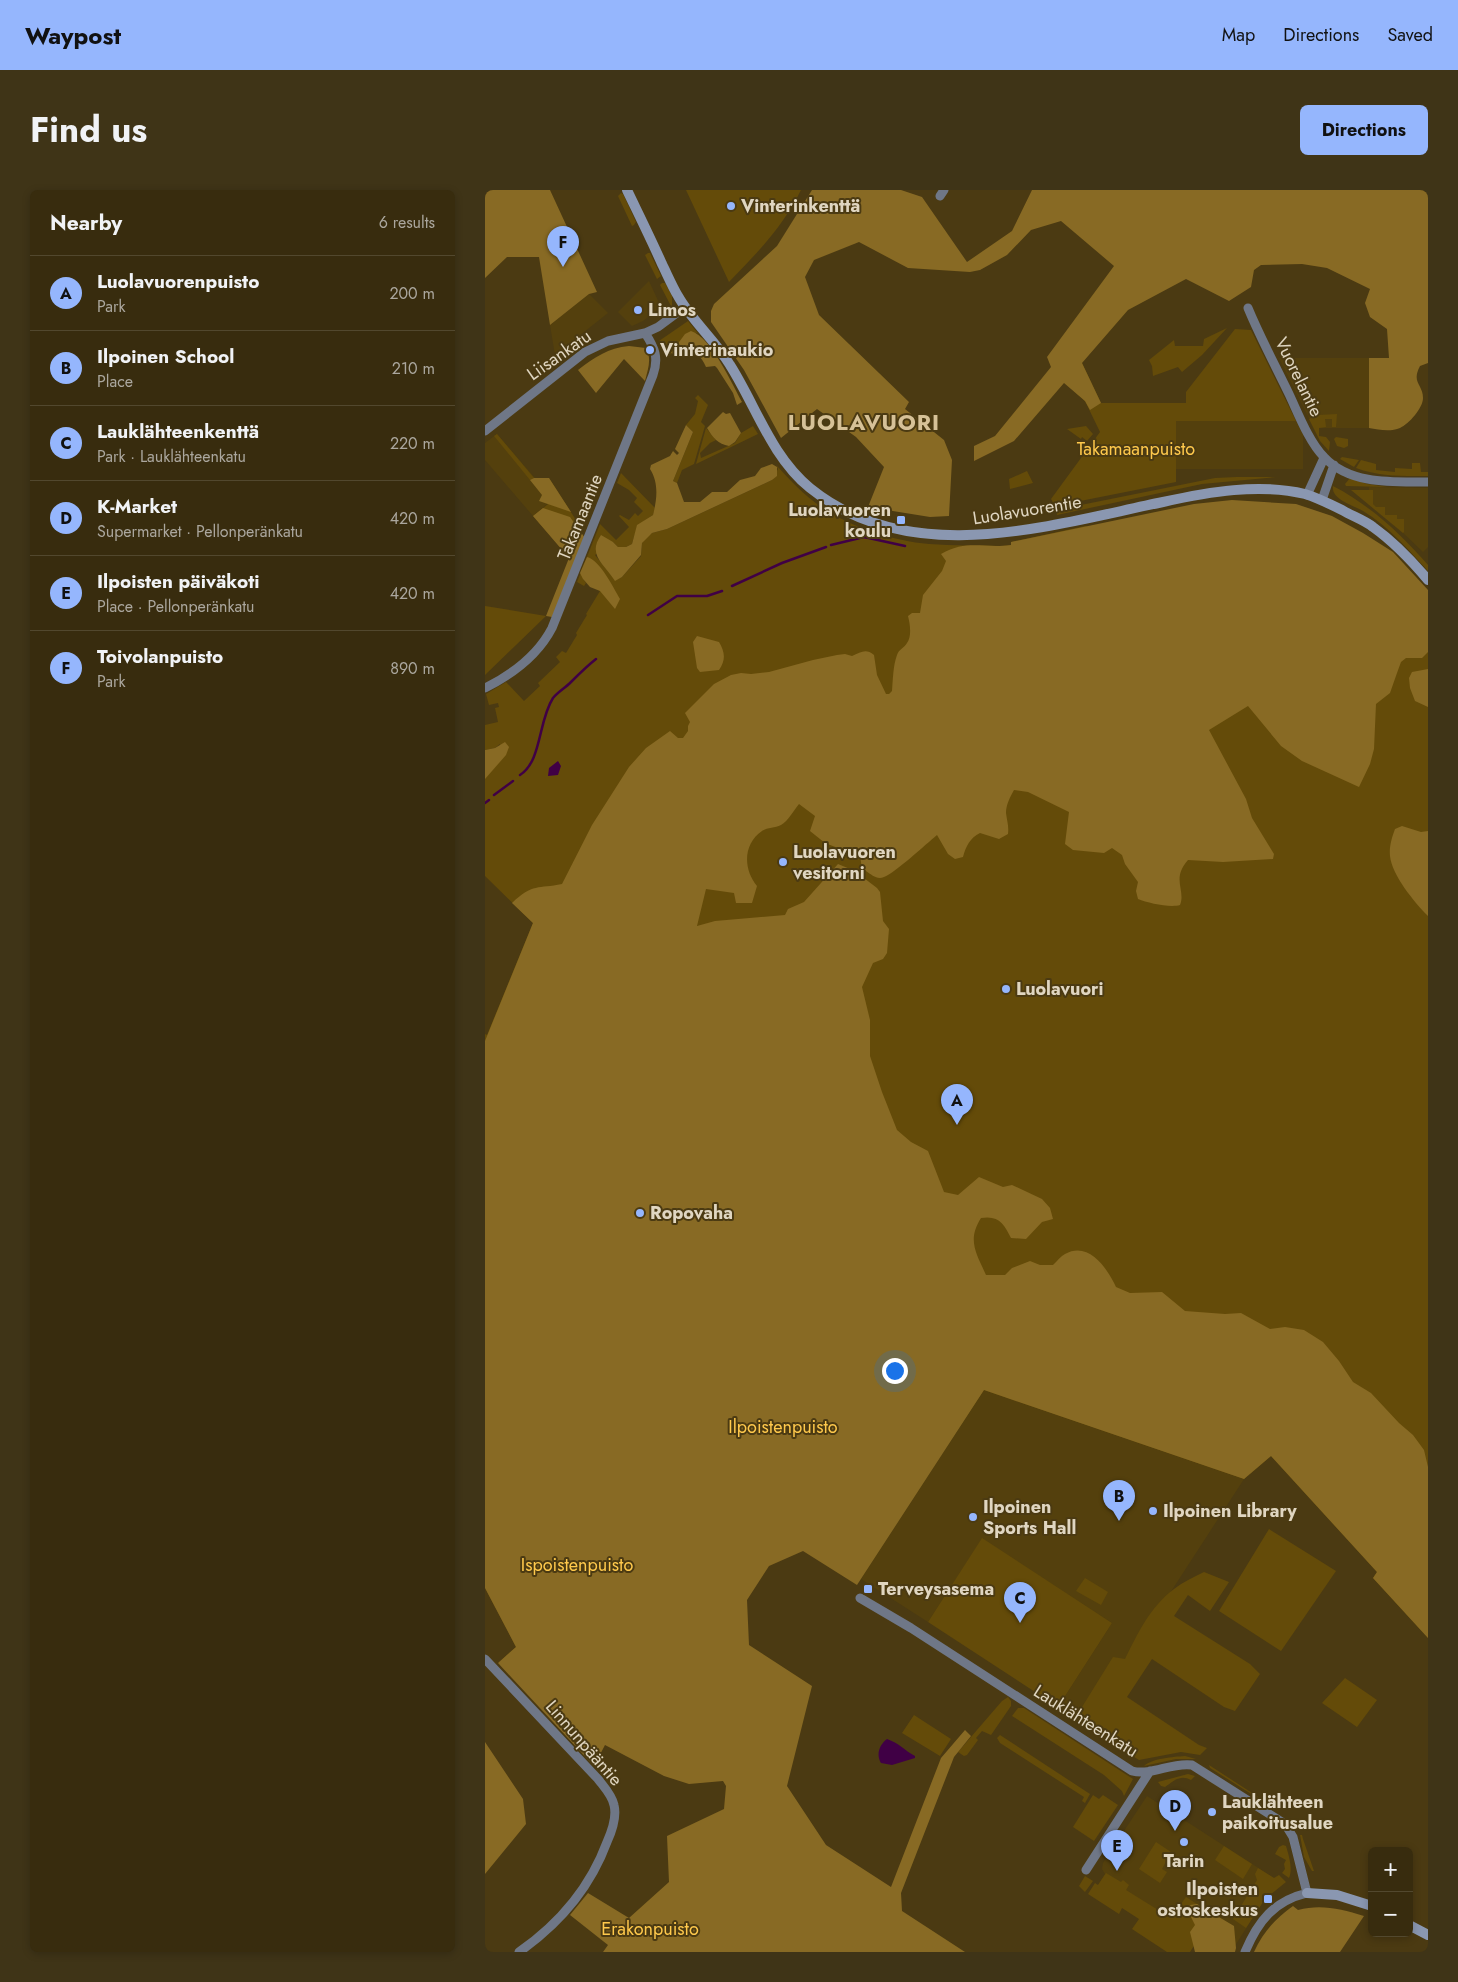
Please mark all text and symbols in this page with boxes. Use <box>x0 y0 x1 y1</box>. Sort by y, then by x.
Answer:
text: Waypost <box>25 18 121 53</box>
text: Map <box>1222 22 1255 48</box>
text: Directions <box>1283 22 1359 48</box>
text: Saved <box>1387 22 1433 48</box>
text: Find us <box>30 105 147 155</box>
button: Directions <box>1300 105 1428 155</box>
place label: Vinterinkenttä <box>740 193 860 219</box>
marker: Vinterinkenttä <box>725 200 737 212</box>
text: Nearby <box>50 208 122 238</box>
text: 6 results <box>379 211 435 234</box>
pin: F <box>547 226 579 267</box>
text: Luolavuorenpuisto <box>97 268 259 295</box>
text: A <box>60 282 72 305</box>
text: 200 m <box>389 282 435 305</box>
text: Park <box>97 295 126 318</box>
place label: Limos <box>648 297 696 323</box>
marker: Limos <box>632 304 644 316</box>
street label: Liisankatu <box>522 323 596 387</box>
street label: Vuorelantie <box>1269 333 1329 421</box>
place label: Vinterinaukio <box>659 337 774 363</box>
text: Ilpoinen School <box>97 343 234 370</box>
marker: Vinterinaukio <box>644 344 656 356</box>
text: B <box>61 357 71 380</box>
text: 210 m <box>392 357 435 380</box>
text: Place <box>97 370 133 393</box>
district label: LUOLAVUORI <box>788 406 940 438</box>
text: Lauklähteenkenttä <box>97 418 259 445</box>
text: C <box>60 432 72 455</box>
text: 220 m <box>390 432 435 455</box>
park label: Takamaanpuisto <box>1077 436 1195 462</box>
text: Park · Lauklähteenkatu <box>97 445 246 468</box>
street label: Takamaantie <box>551 470 609 564</box>
street label: Luolavuorentie <box>971 489 1083 531</box>
text: K-Market <box>97 493 177 520</box>
place label: Luolavuoren koulu <box>788 497 891 544</box>
text: D <box>60 507 72 530</box>
text: 420 m <box>390 507 435 530</box>
marker: Luolavuoren koulu <box>895 514 907 526</box>
text: Supermarket · Pellonperänkatu <box>97 520 303 543</box>
text: Ilpoisten päiväkoti <box>97 568 259 595</box>
text: E <box>61 582 71 605</box>
text: 420 m <box>390 582 435 605</box>
text: Place · Pellonperänkatu <box>97 595 254 618</box>
text: Toivolanpuisto <box>97 643 223 670</box>
text: F <box>62 657 70 680</box>
text: 890 m <box>390 657 435 680</box>
text: Park <box>97 670 126 693</box>
place label: Luolavuoren vesitorni <box>792 839 896 886</box>
marker: Luolavuoren vesitorni <box>777 856 789 868</box>
place label: Luolavuori <box>1016 976 1103 1002</box>
marker: Luolavuori <box>1000 983 1012 995</box>
pin: A <box>941 1084 973 1125</box>
place label: Ropovaha <box>650 1200 733 1226</box>
marker: Ropovaha <box>634 1207 646 1219</box>
your location <box>882 1358 908 1384</box>
park label: Ilpoistenpuisto <box>728 1414 838 1440</box>
pin: B <box>1103 1480 1135 1521</box>
place label: Ilpoinen Sports Hall <box>983 1494 1076 1541</box>
place label: Ilpoinen Library <box>1163 1498 1297 1524</box>
marker: Ilpoinen Library <box>1147 1505 1159 1517</box>
marker: Ilpoinen Sports Hall <box>967 1511 979 1523</box>
park label: Ispoistenpuisto <box>521 1552 633 1578</box>
place label: Terveysasema <box>878 1576 994 1602</box>
pin: C <box>1004 1582 1036 1623</box>
marker: Terveysasema <box>862 1583 874 1595</box>
street label: Lauklähteenkatu <box>1029 1678 1143 1764</box>
street label: Linnunpääntie <box>539 1694 629 1792</box>
place label: Lauklähteen paikoitusalue <box>1222 1789 1333 1836</box>
pin: D <box>1159 1790 1191 1831</box>
marker: Lauklähteen paikoitusalue <box>1206 1806 1218 1818</box>
pin: E <box>1101 1830 1133 1871</box>
marker: Tarin <box>1178 1836 1190 1848</box>
map controls <box>1368 1847 1413 1937</box>
button: + <box>1368 1847 1413 1892</box>
place label: Tarin <box>1164 1848 1204 1874</box>
place label: Ilpoisten ostoskeskus <box>1157 1876 1258 1923</box>
button: − <box>1368 1892 1413 1937</box>
marker: Ilpoisten ostoskeskus <box>1262 1893 1274 1905</box>
park label: Erakonpuisto <box>601 1916 699 1942</box>

